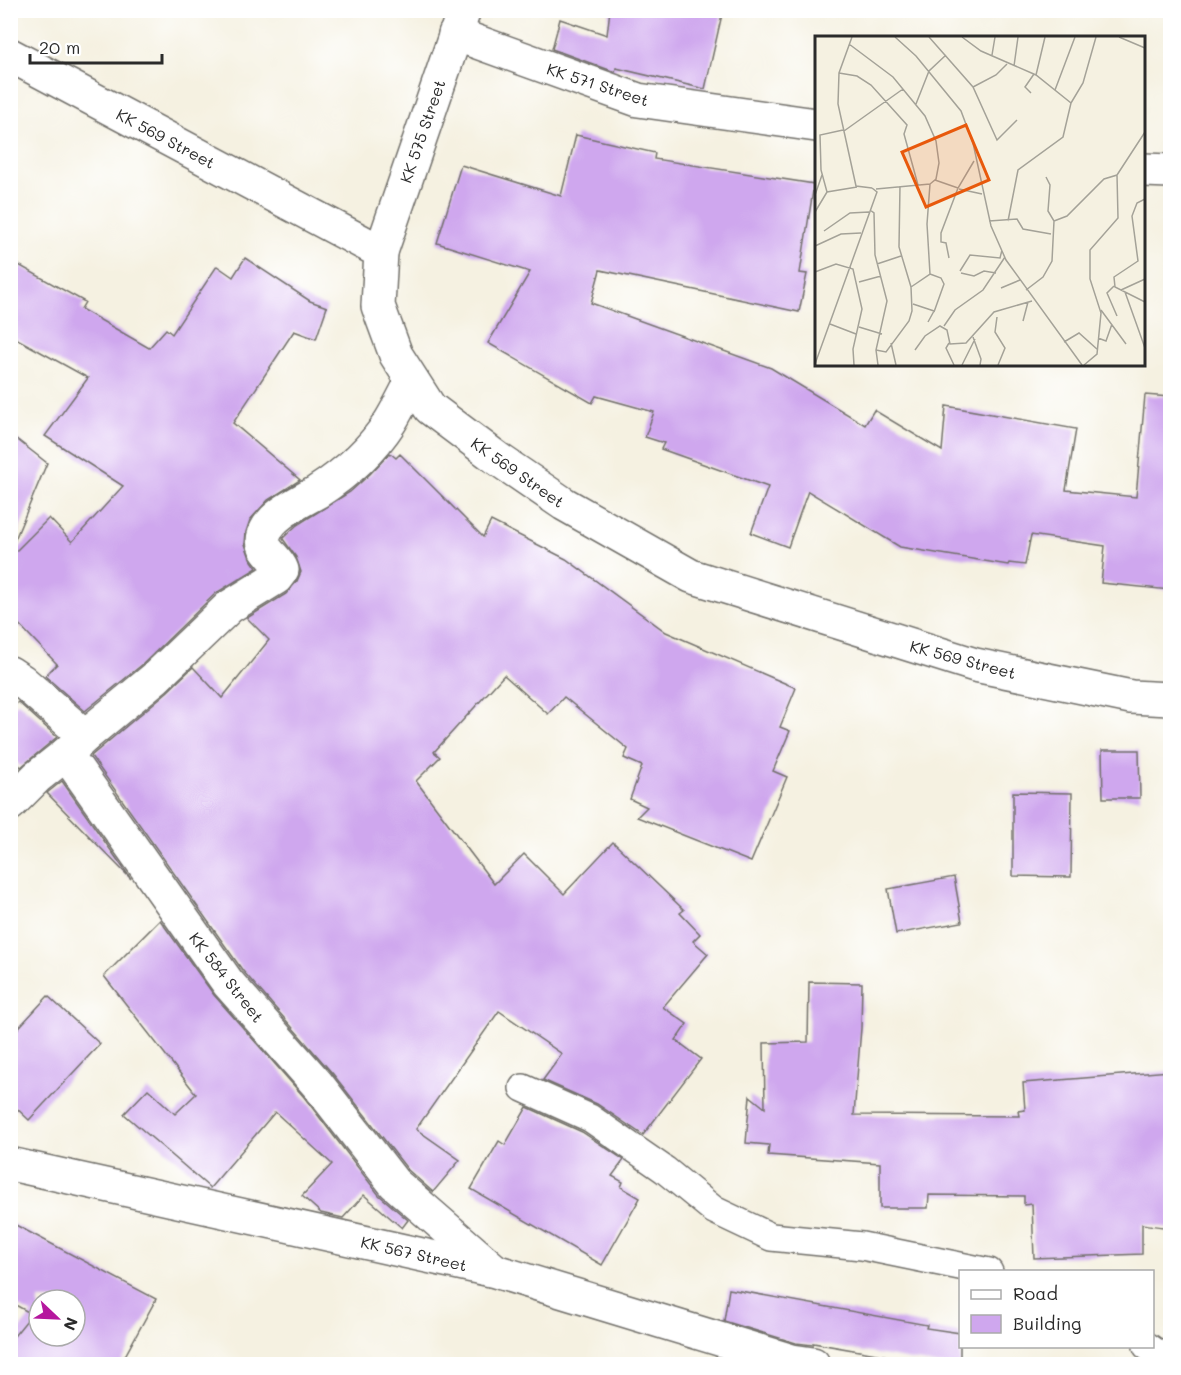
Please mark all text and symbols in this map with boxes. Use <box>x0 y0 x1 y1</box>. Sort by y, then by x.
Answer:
scale bar <box>30 27 162 65</box>
text: 20 m <box>39 35 80 59</box>
inset map <box>815 36 1145 366</box>
street label: KK 571 Street <box>544 58 652 110</box>
street label: KK 575 Street <box>394 76 450 186</box>
street label: KK 569 Street <box>113 103 219 173</box>
street label: KK 569 Street <box>467 432 569 512</box>
street label: KK 569 Street <box>908 635 1018 683</box>
street label: KK 584 Street <box>185 928 269 1026</box>
street label: KK 567 Street <box>359 1231 469 1275</box>
legend <box>959 1270 1154 1348</box>
text: Road <box>1013 1281 1058 1305</box>
north arrow <box>27 1288 87 1348</box>
text: Building <box>1013 1311 1081 1335</box>
text: N <box>59 1314 83 1334</box>

